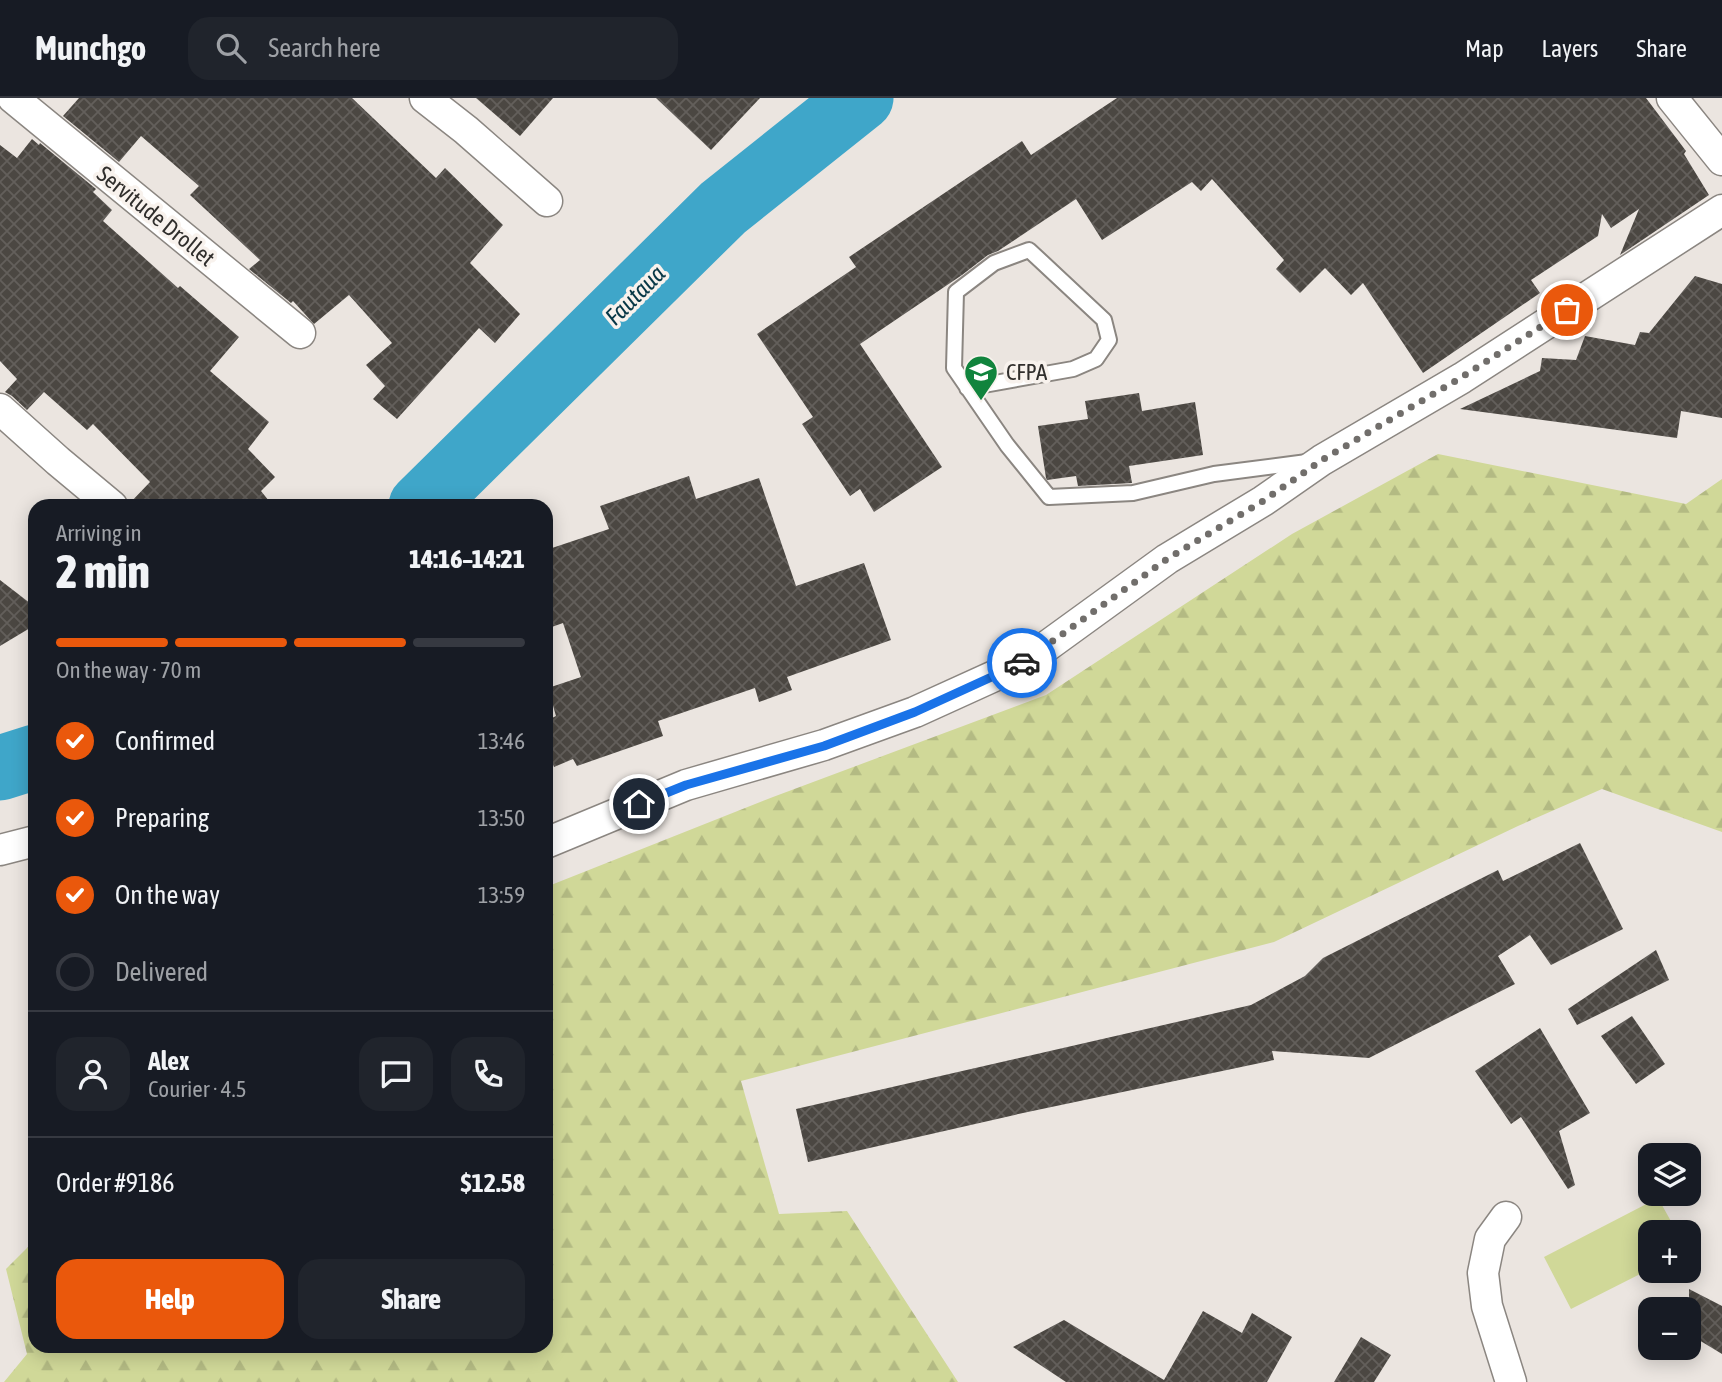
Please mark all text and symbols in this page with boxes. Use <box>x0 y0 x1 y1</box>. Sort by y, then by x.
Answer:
search box <box>188 17 678 80</box>
text: Munchgo <box>35 29 146 67</box>
icon: search <box>212 29 250 67</box>
text: Search here <box>268 33 380 63</box>
text: Map <box>1465 35 1504 62</box>
text: Layers <box>1542 35 1598 62</box>
text: Share <box>1636 35 1687 62</box>
street label: Servitude Drollet <box>92 161 220 271</box>
water label: Fautaua <box>600 260 670 330</box>
pin <box>1537 280 1597 340</box>
icon: bag <box>1548 291 1586 329</box>
school or university icon: CFPA <box>962 353 1000 402</box>
place label: CFPA <box>1006 359 1048 385</box>
text: Arriving in <box>56 520 142 546</box>
text: 14:16–14:21 <box>409 544 525 574</box>
text: 2 min <box>56 545 150 598</box>
courier <box>987 628 1057 698</box>
icon: car <box>1003 644 1041 682</box>
text: On the way · 70 m <box>56 657 201 683</box>
icon: check <box>56 722 94 760</box>
text: Confirmed <box>115 726 215 756</box>
text: 13:46 <box>478 728 525 754</box>
pin <box>609 774 669 834</box>
icon: home <box>620 785 658 823</box>
icon: check <box>56 799 94 837</box>
text: Preparing <box>115 803 209 833</box>
text: 13:50 <box>478 805 525 831</box>
icon: check <box>56 876 94 914</box>
text: On the way <box>115 880 220 910</box>
text: 13:59 <box>478 882 525 908</box>
text: Delivered <box>115 957 208 987</box>
button: person <box>56 1037 130 1111</box>
button: chat <box>359 1037 433 1111</box>
button: phone <box>451 1037 525 1111</box>
text: Alex <box>148 1046 189 1076</box>
text: Courier · 4.5 <box>148 1076 247 1102</box>
map controls <box>1638 1143 1701 1360</box>
button: layers <box>1638 1143 1701 1206</box>
text: Order #9186 <box>56 1168 175 1198</box>
text: $12.58 <box>461 1168 525 1198</box>
button: + <box>1638 1220 1701 1283</box>
button: Help <box>56 1259 284 1339</box>
button: Share <box>298 1259 525 1339</box>
button: − <box>1638 1297 1701 1360</box>

